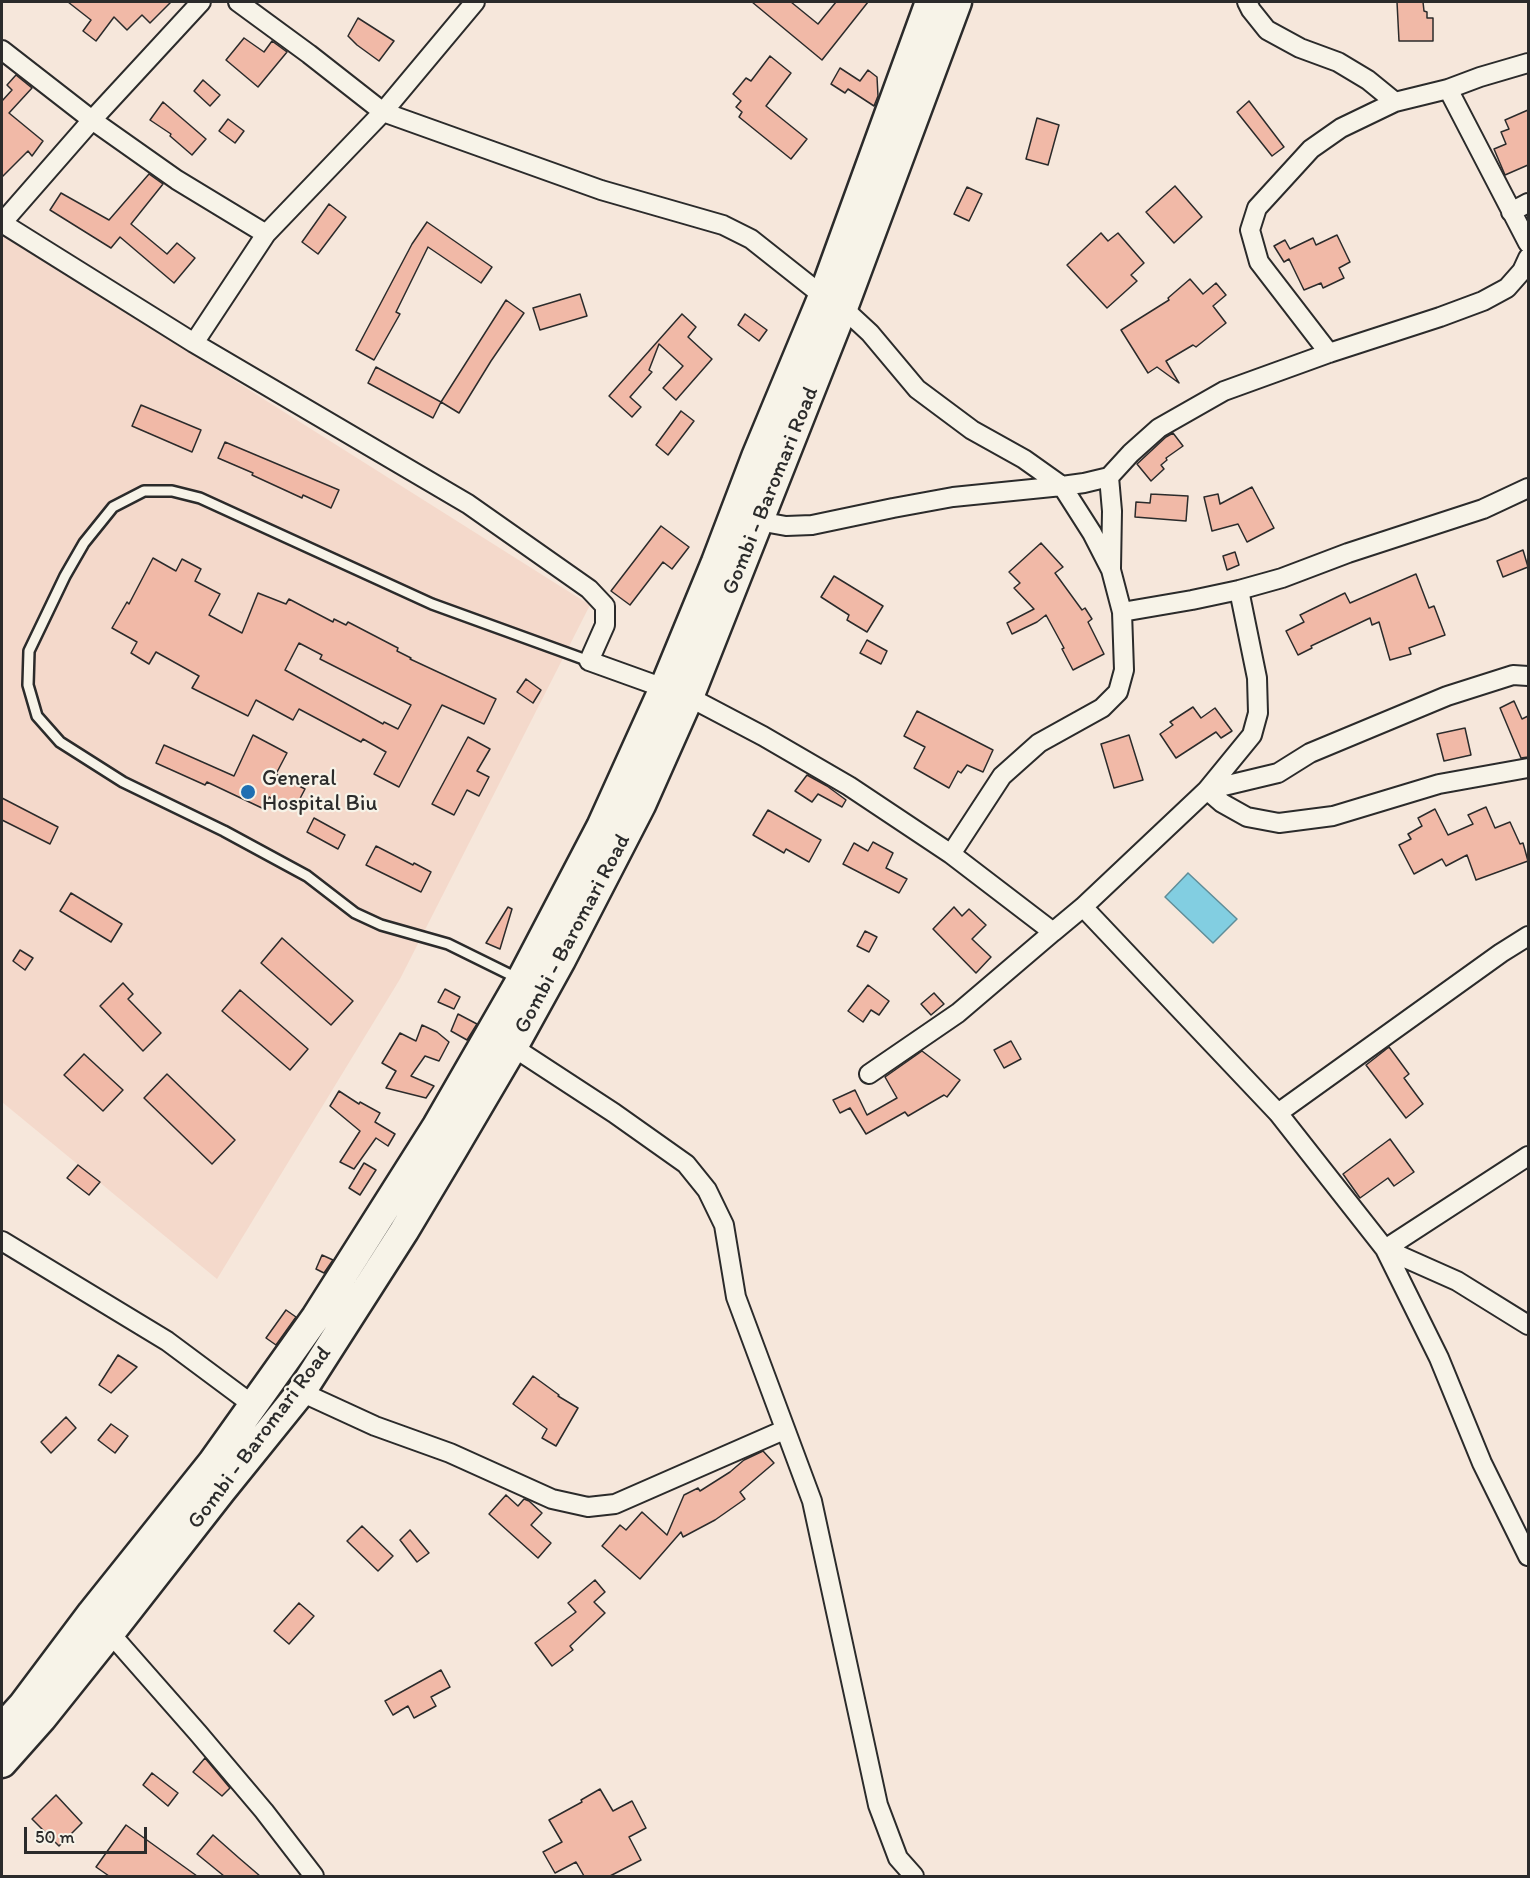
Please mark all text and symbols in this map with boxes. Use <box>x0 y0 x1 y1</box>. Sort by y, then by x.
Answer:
street label: Gombi - Baromari Road <box>717 383 825 599</box>
place label: General Hospital Biu <box>262 766 377 818</box>
marker: General Hospital Biu <box>239 783 257 801</box>
street label: Gombi - Baromari Road <box>509 830 637 1038</box>
street label: Gombi - Baromari Road <box>183 1341 337 1535</box>
scale bar <box>27 1815 150 1853</box>
text: 50 m <box>35 1826 75 1848</box>

